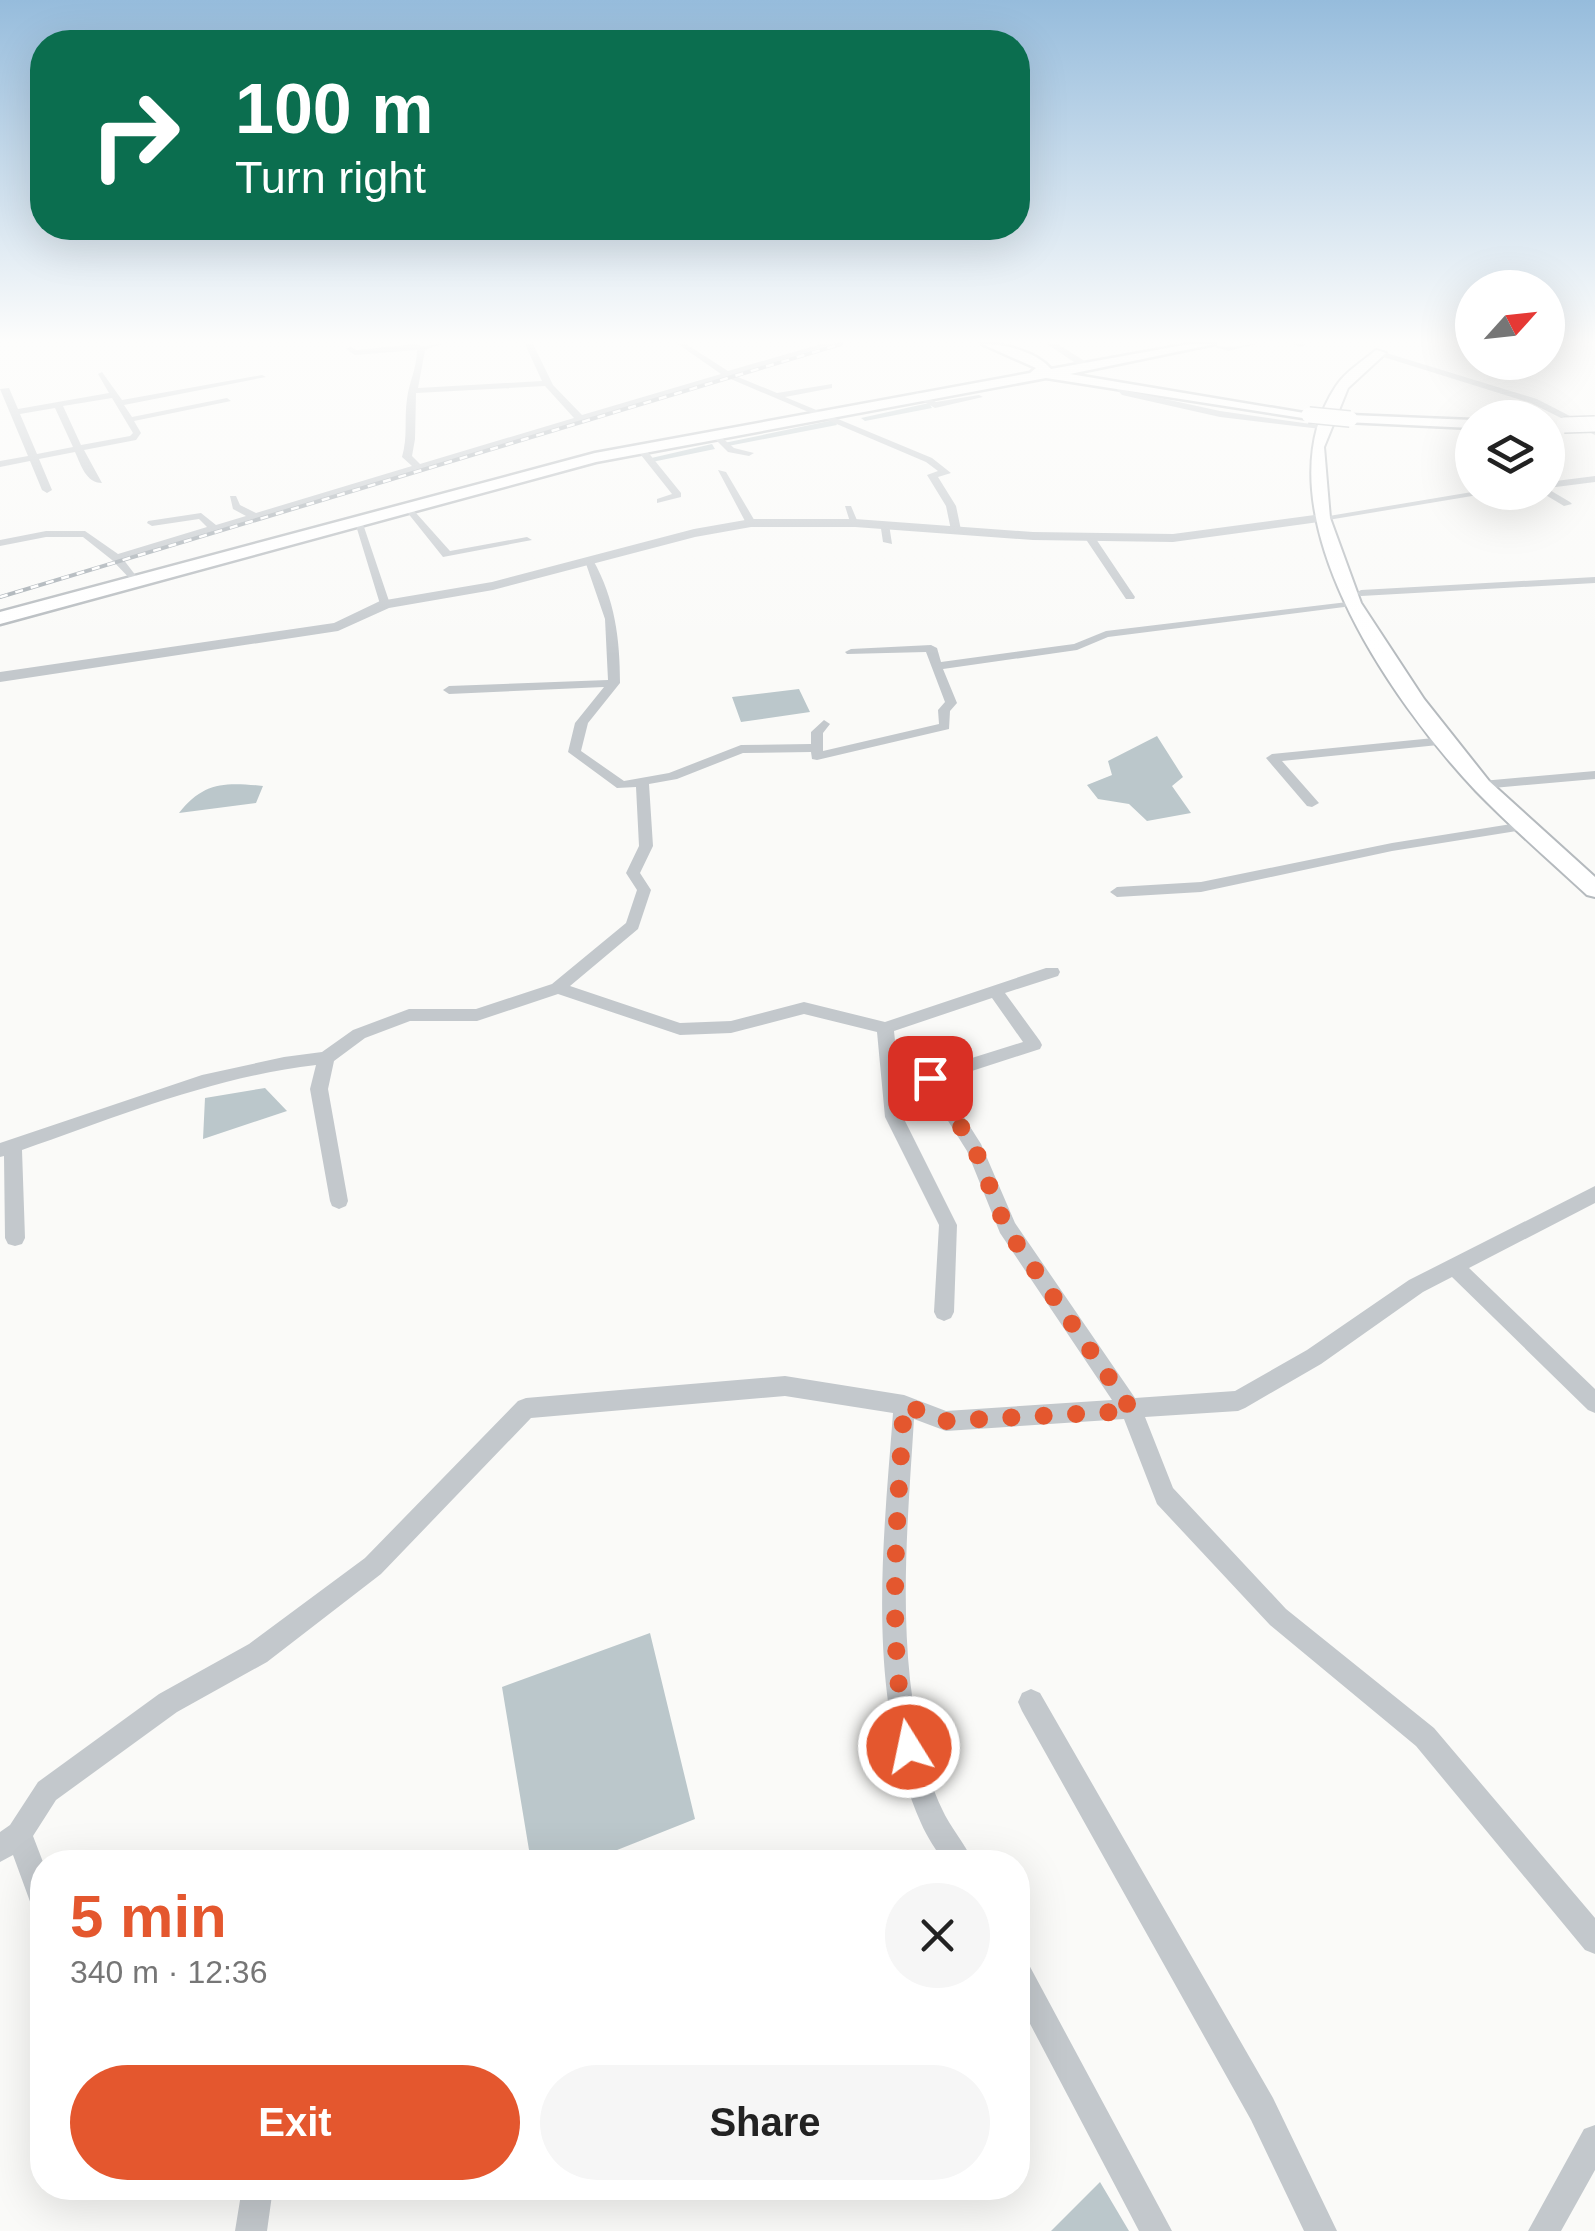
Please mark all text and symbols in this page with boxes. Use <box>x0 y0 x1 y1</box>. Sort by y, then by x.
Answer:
icon: right <box>70 70 200 200</box>
text: 100 m <box>235 70 433 148</box>
text: Turn right <box>235 152 426 203</box>
north arrow <box>1455 270 1565 380</box>
map controls <box>1455 270 1565 510</box>
button: layers <box>1455 400 1565 510</box>
pin <box>888 1036 973 1121</box>
icon: arrive <box>903 1051 958 1106</box>
position arrow <box>857 1695 961 1799</box>
text: 5 min <box>70 1883 227 1950</box>
button: close <box>885 1883 990 1988</box>
text: 340 m · 12:36 <box>70 1954 267 1990</box>
button: Exit <box>70 2065 520 2180</box>
button: Share <box>540 2065 990 2180</box>

